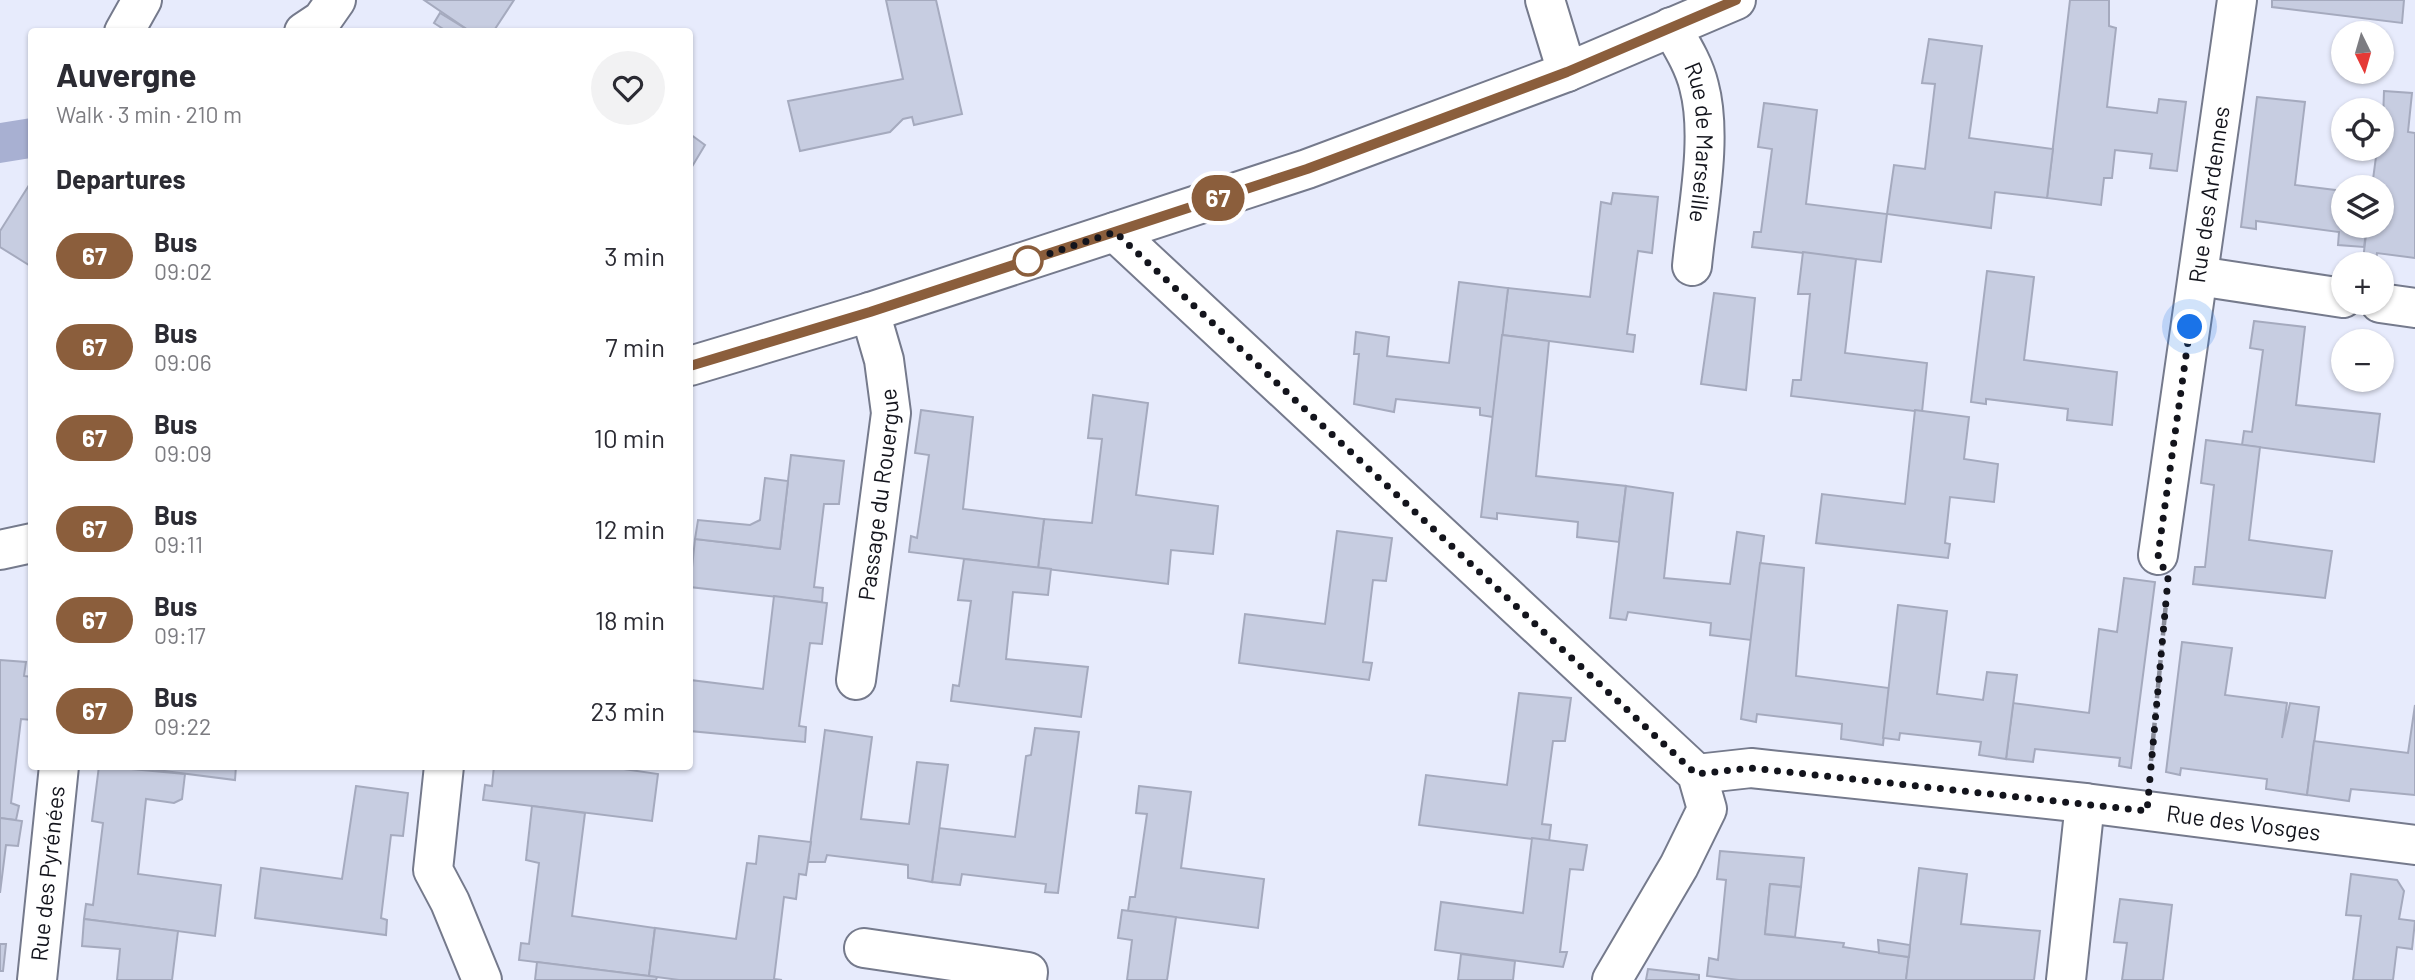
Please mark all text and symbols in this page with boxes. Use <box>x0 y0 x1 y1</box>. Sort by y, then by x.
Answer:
north arrow <box>2331 21 2394 84</box>
map controls <box>2331 21 2394 392</box>
button: heart <box>591 51 665 125</box>
text: Auvergne <box>56 54 196 94</box>
street label: Rue de Marseille <box>1679 58 1720 224</box>
button: locate <box>2331 98 2394 161</box>
text: Walk · 3 min · 210 m <box>56 100 242 128</box>
street label: Rue des Ardennes <box>2182 104 2235 285</box>
text: Departures <box>56 163 186 194</box>
line badge: 67 <box>1186 175 1250 221</box>
button: layers <box>2331 175 2394 238</box>
text: 67 <box>1206 183 1230 212</box>
text: Bus <box>154 226 197 257</box>
text: 3 min <box>604 240 665 271</box>
text: 67 <box>82 241 107 270</box>
unlabelled marker <box>1013 246 1043 276</box>
button: + <box>2331 252 2394 315</box>
text: 09:02 <box>154 257 212 285</box>
your location <box>2172 309 2207 344</box>
text: Bus <box>154 317 197 348</box>
button: − <box>2331 329 2394 392</box>
text: 7 min <box>605 331 665 362</box>
text: 67 <box>82 332 107 361</box>
text: 09:06 <box>154 348 212 376</box>
street label: Passage du Rouergue <box>852 387 904 602</box>
text: Bus <box>154 408 197 439</box>
text: 10 min <box>594 422 665 453</box>
text: 67 <box>82 423 107 452</box>
text: 09:09 <box>154 439 212 467</box>
text: Bus <box>154 499 197 530</box>
text: 12 min <box>595 513 665 544</box>
text: 67 <box>82 514 107 543</box>
text: 09:11 <box>154 530 203 558</box>
text: Bus <box>154 590 197 621</box>
text: 18 min <box>595 604 665 635</box>
text: 67 <box>82 605 107 634</box>
text: 09:17 <box>154 621 206 649</box>
text: Bus <box>154 681 197 712</box>
text: 23 min <box>590 695 665 726</box>
text: 67 <box>82 696 107 725</box>
text: 09:22 <box>154 712 211 740</box>
street label: Rue des Pyrénées <box>24 784 70 962</box>
street label: Rue des Vosges <box>2165 799 2322 846</box>

